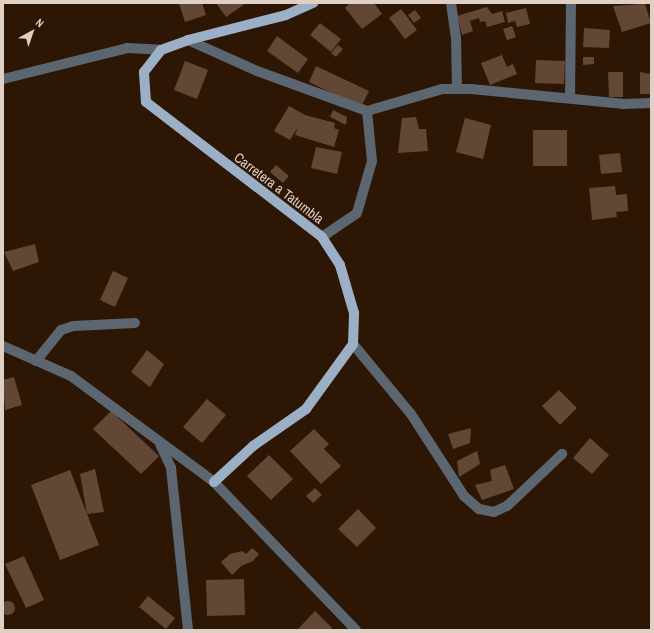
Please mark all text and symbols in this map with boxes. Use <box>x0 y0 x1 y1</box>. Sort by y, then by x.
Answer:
north arrow <box>12 12 52 52</box>
text: N <box>33 15 47 30</box>
street label: Carretera a Tatumbla <box>231 149 327 227</box>

